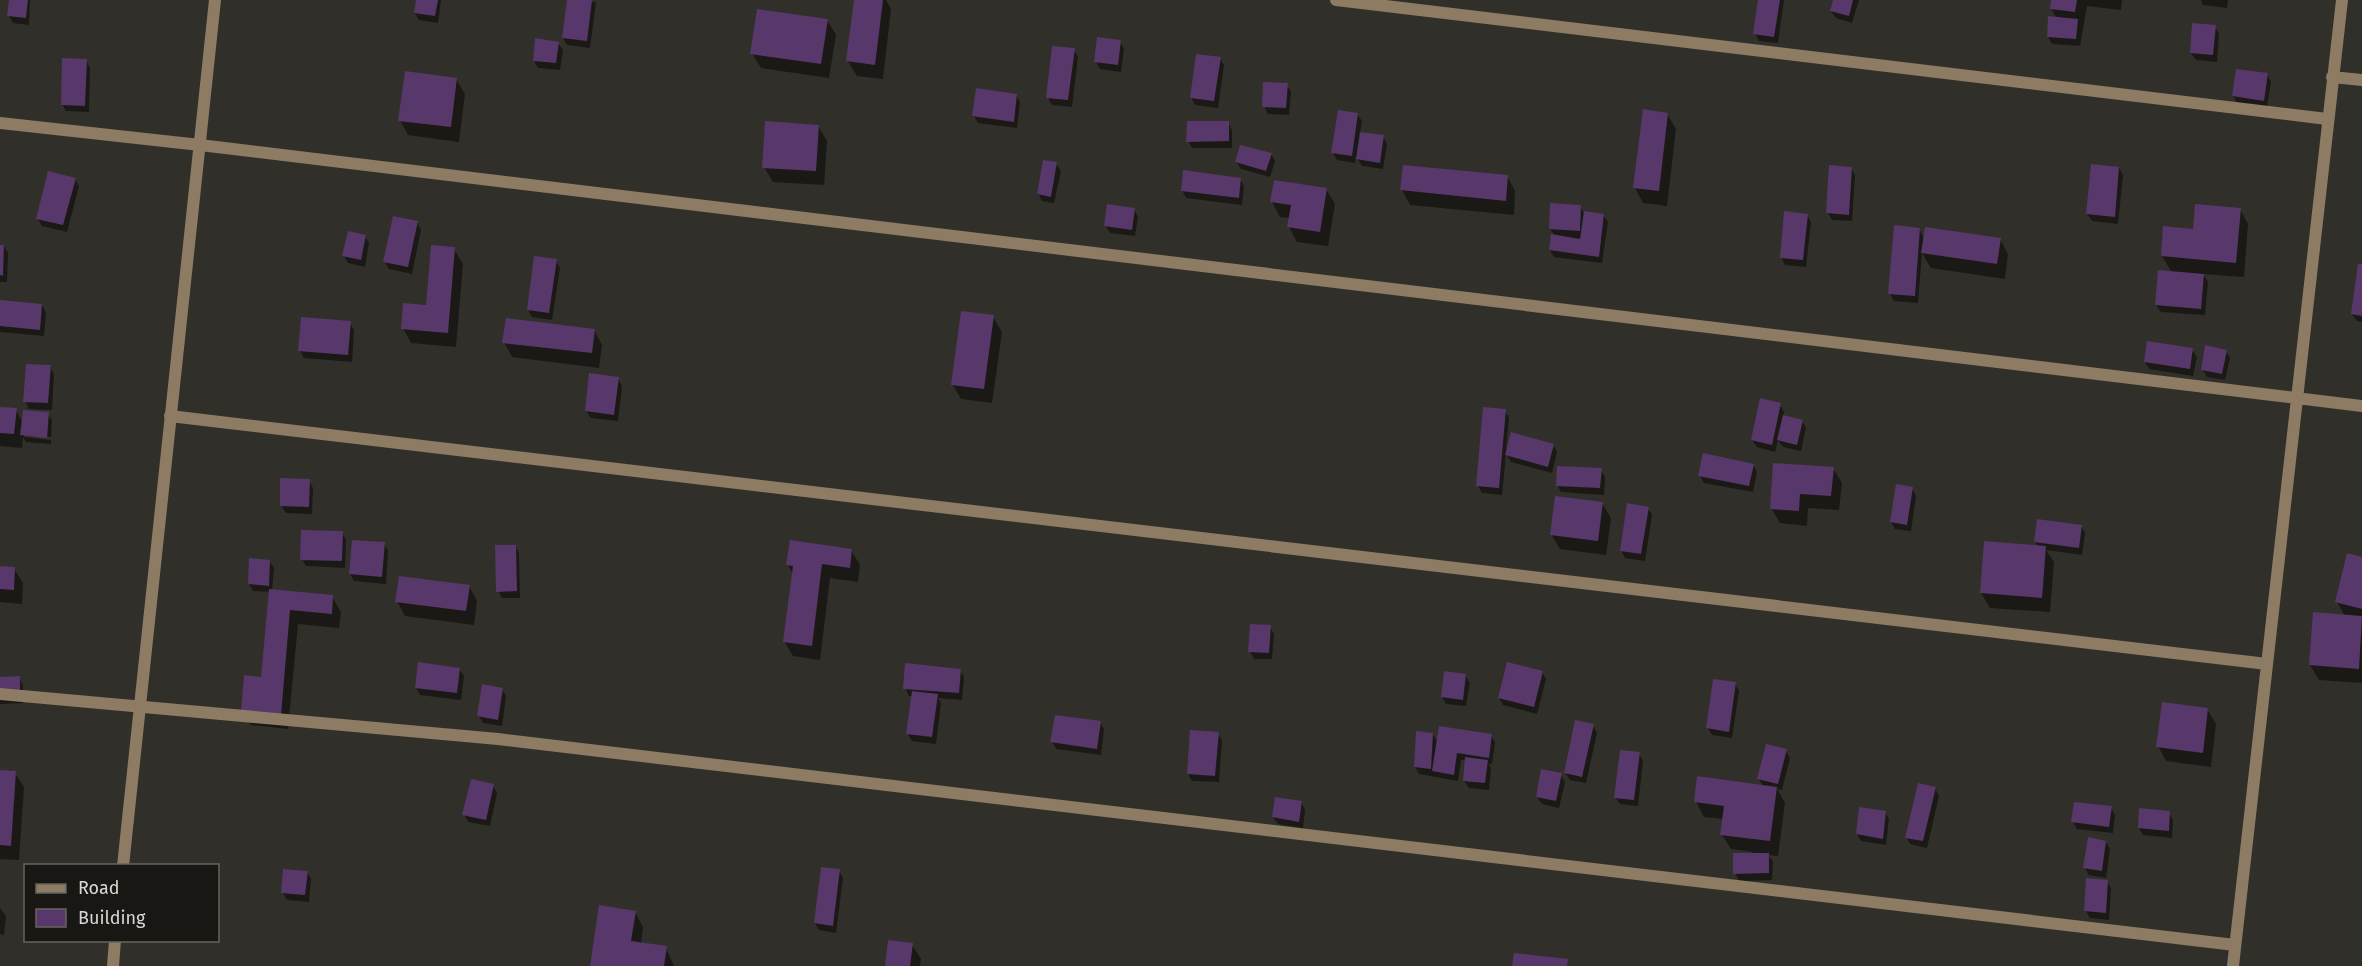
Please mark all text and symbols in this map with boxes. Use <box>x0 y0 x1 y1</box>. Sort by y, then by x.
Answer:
legend <box>24 864 219 942</box>
text: Road <box>78 877 120 899</box>
text: Building <box>78 907 146 929</box>

